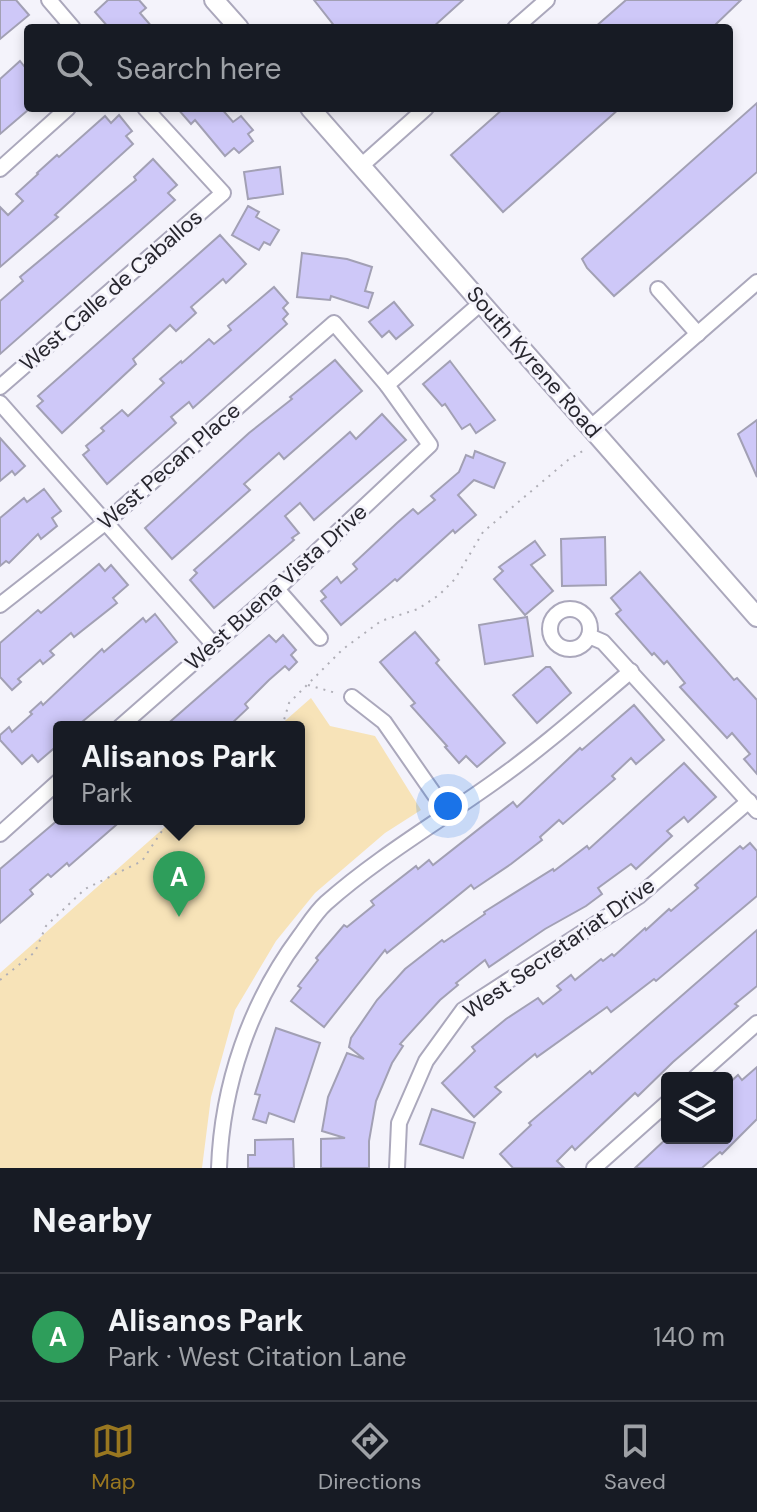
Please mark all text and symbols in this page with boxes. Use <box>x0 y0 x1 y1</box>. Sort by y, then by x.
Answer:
search box <box>24 24 733 112</box>
icon: search <box>52 46 96 90</box>
text: Search here <box>116 49 282 88</box>
street label: West Calle de Caballos <box>14 203 208 377</box>
street label: South Kyrene Road <box>460 280 608 444</box>
street label: West Pecan Place <box>92 396 246 536</box>
street label: West Buena Vista Drive <box>179 497 373 677</box>
popup <box>53 721 305 825</box>
text: Alisanos Park <box>81 737 277 776</box>
text: Park <box>81 776 133 810</box>
your location <box>428 786 468 826</box>
pin: A <box>153 851 205 917</box>
street label: West Secretariat Drive <box>457 871 661 1025</box>
map controls <box>661 1072 733 1144</box>
button: layers <box>661 1072 733 1144</box>
text: Nearby <box>32 1198 152 1243</box>
text: Alisanos Park <box>108 1301 303 1340</box>
text: A <box>49 1320 67 1354</box>
text: 140 m <box>653 1320 725 1354</box>
text: Park · West Citation Lane <box>108 1340 407 1374</box>
tab: Map <box>91 1419 136 1496</box>
tab: Directions <box>318 1419 422 1496</box>
tab: Saved <box>604 1419 666 1496</box>

